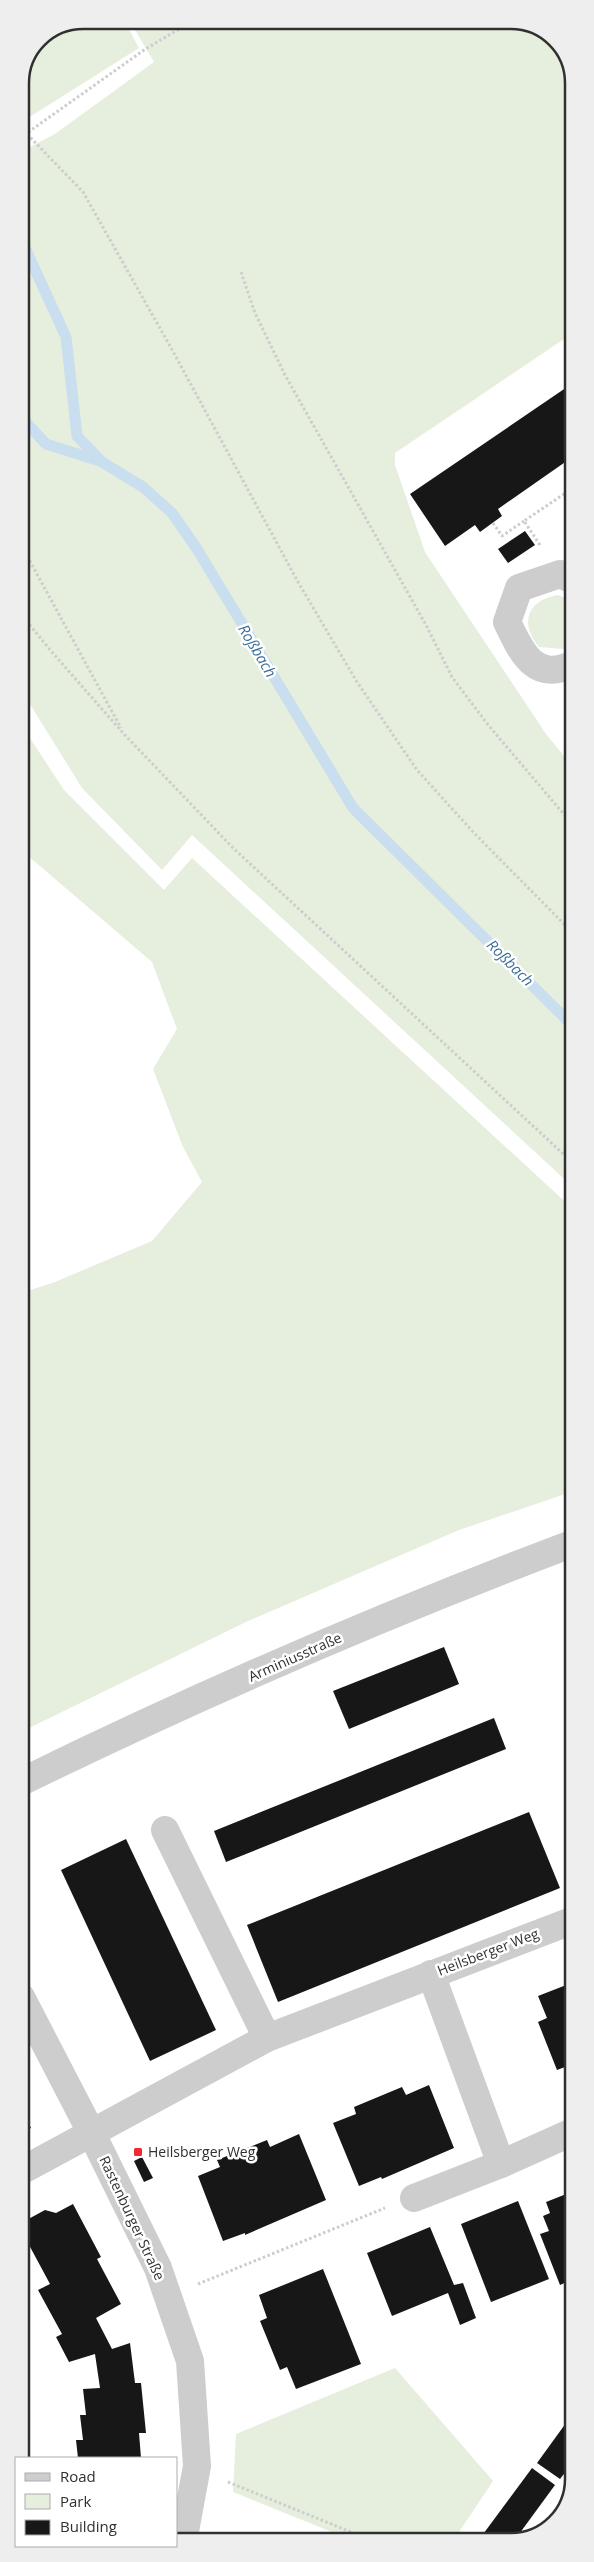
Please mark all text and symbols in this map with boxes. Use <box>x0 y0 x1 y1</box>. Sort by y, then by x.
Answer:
water label: Roßbach <box>234 620 281 681</box>
water label: Roßbach <box>483 935 538 990</box>
street label: Arminiusstraße <box>245 1627 345 1686</box>
street label: Heilsberger Weg <box>434 1923 542 1980</box>
place label: Heilsberger Weg <box>148 2142 256 2161</box>
marker: Heilsberger Weg <box>132 2146 144 2158</box>
street label: Rastenburger Straße <box>95 2153 170 2283</box>
legend <box>15 2457 178 2547</box>
text: Road <box>60 2466 96 2486</box>
text: Park <box>60 2491 91 2511</box>
text: Building <box>60 2516 117 2536</box>

